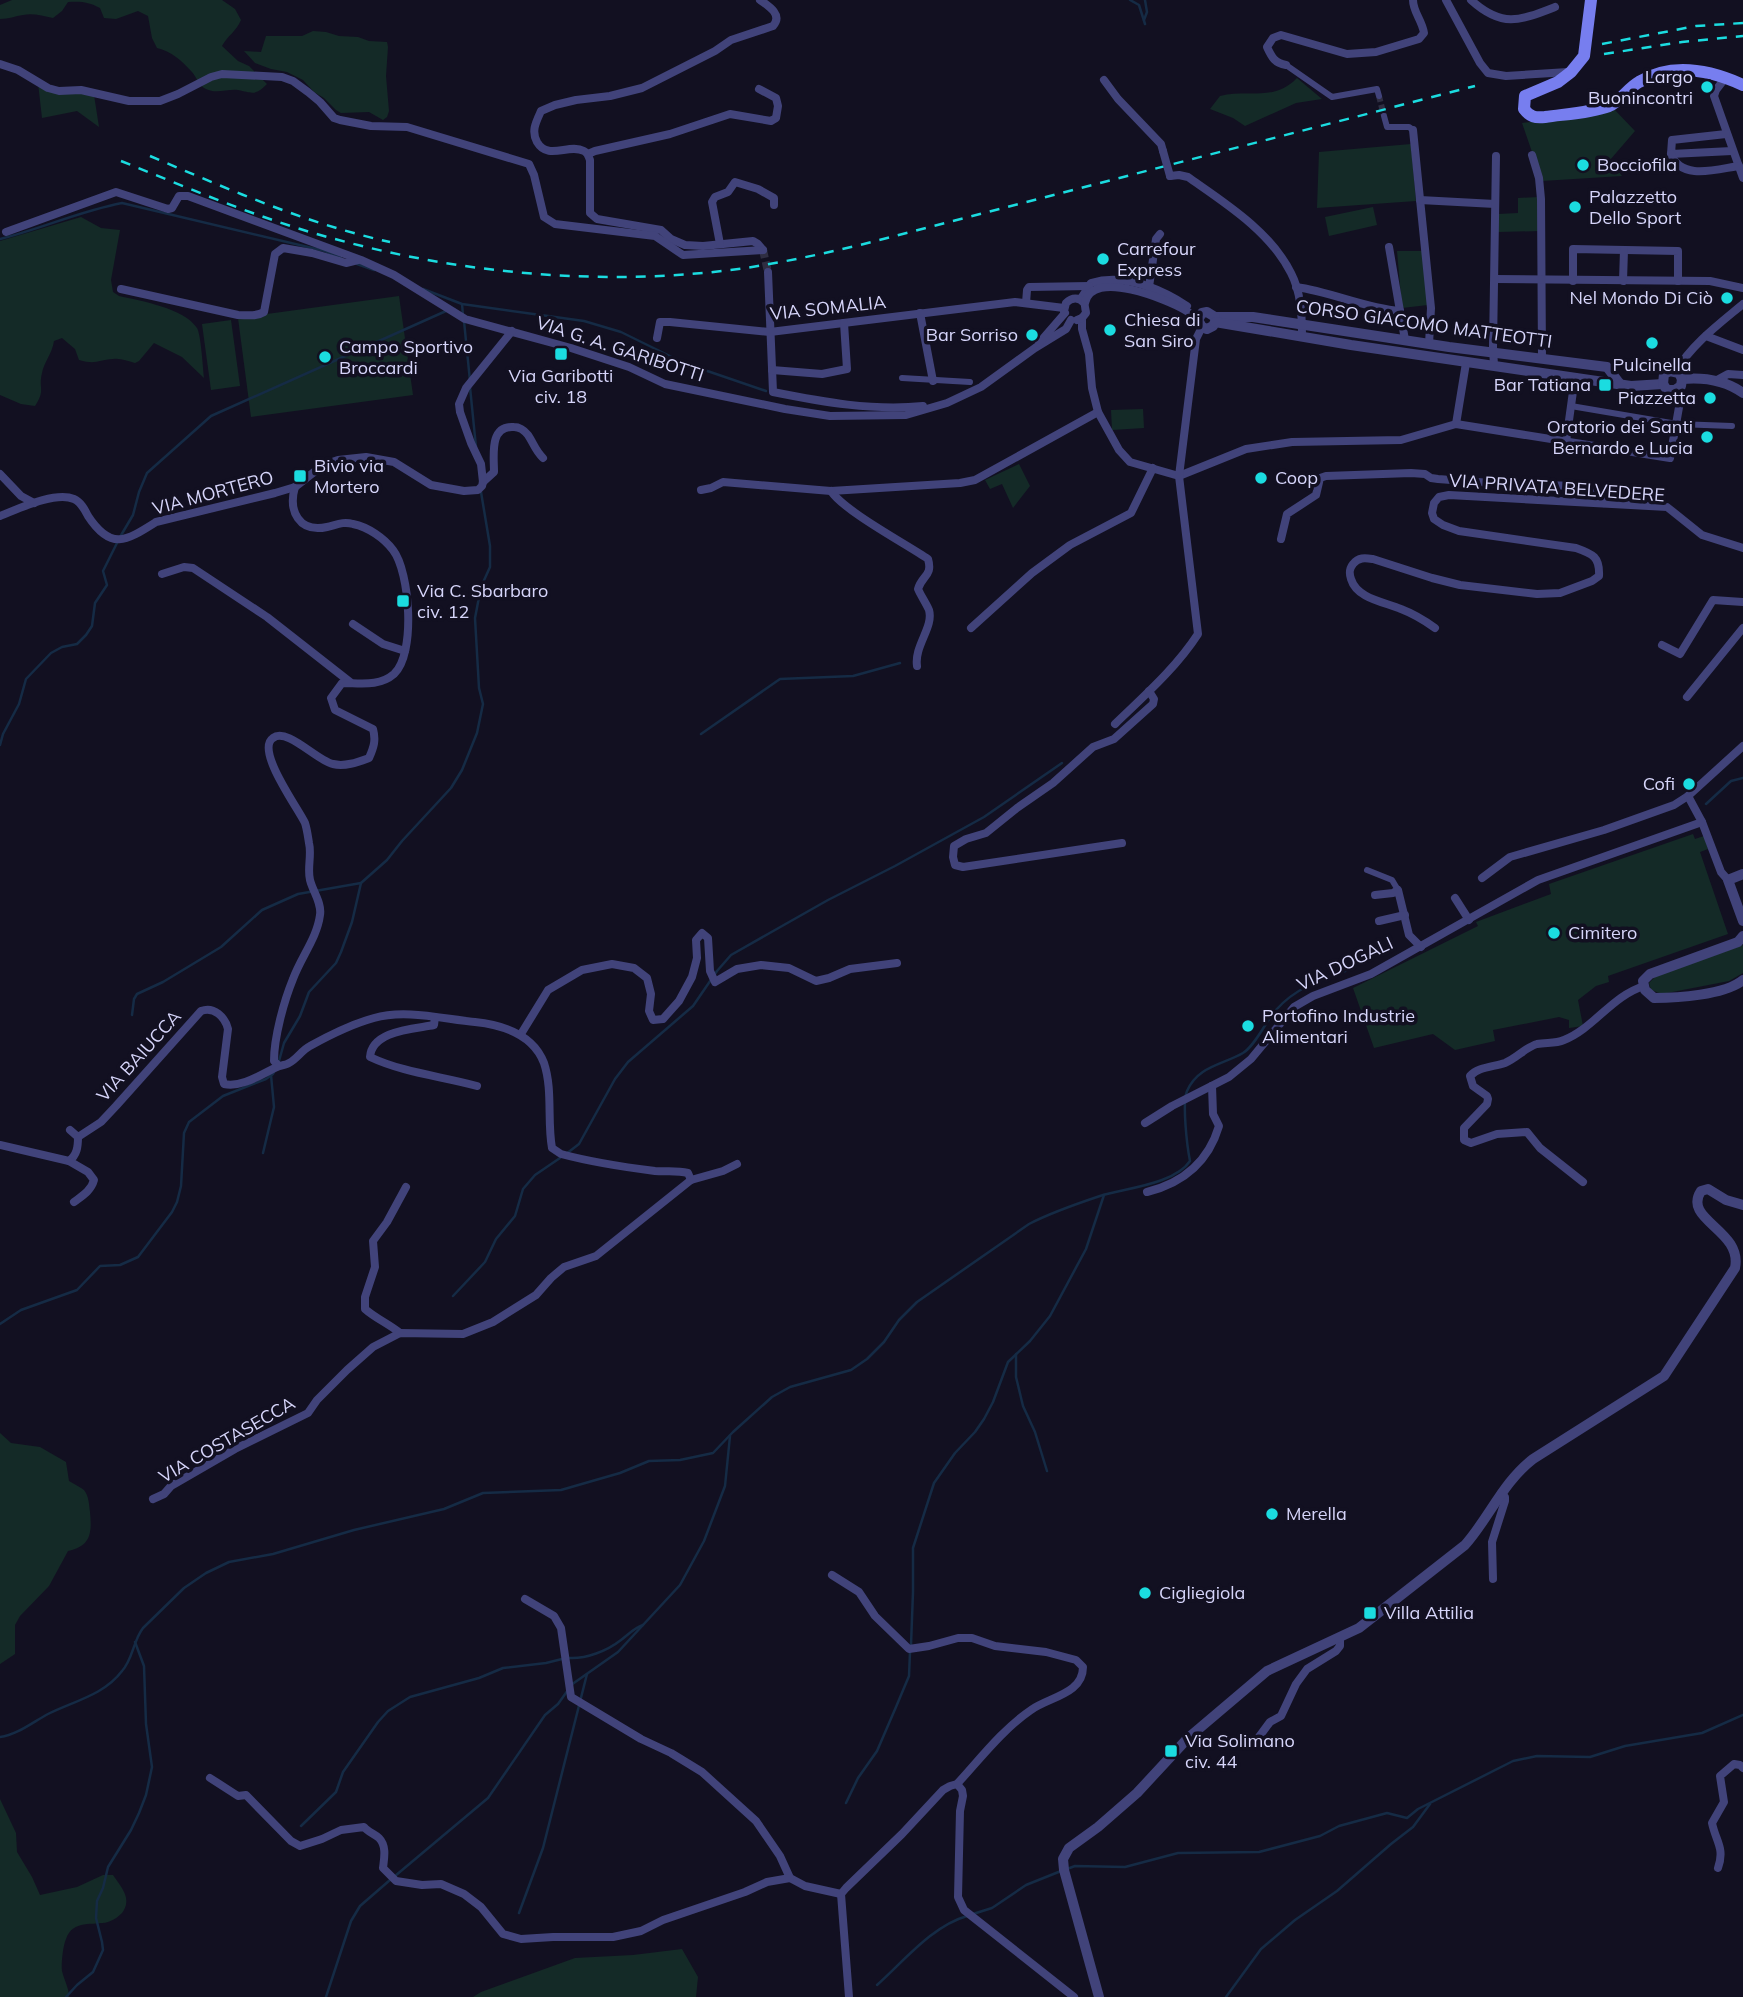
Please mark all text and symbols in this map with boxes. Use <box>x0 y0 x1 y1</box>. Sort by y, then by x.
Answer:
place label: Largo Buonincontri <box>1588 65 1693 109</box>
marker: Largo Buonincontri <box>1699 79 1715 95</box>
place label: Bocciofila <box>1597 153 1677 176</box>
marker: Bocciofila <box>1575 157 1591 173</box>
place label: Palazzetto Dello Sport <box>1589 185 1681 229</box>
marker: Palazzetto Dello Sport <box>1567 199 1583 215</box>
place label: Carrefour Express <box>1117 237 1196 281</box>
marker: Carrefour Express <box>1095 251 1111 267</box>
place label: Nel Mondo Di Ciò <box>1569 286 1713 309</box>
street label: VIA SOMALIA <box>769 290 887 325</box>
marker: Nel Mondo Di Ciò <box>1719 290 1735 306</box>
street label: CORSO GIACOMO MATTEOTTI <box>1295 294 1554 353</box>
place label: Chiesa di San Siro <box>1124 308 1200 352</box>
street label: VIA G. A. GARIBOTTI <box>533 311 707 386</box>
marker: Chiesa di San Siro <box>1102 322 1118 338</box>
place label: Bar Sorriso <box>926 323 1018 346</box>
marker: Bar Sorriso <box>1024 327 1040 343</box>
place label: Campo Sportivo Broccardi <box>339 335 473 379</box>
marker: Pulcinella <box>1644 335 1660 351</box>
marker: Via Garibotti civ. 18 <box>553 346 569 362</box>
marker: Campo Sportivo Broccardi <box>317 349 333 365</box>
place label: Pulcinella <box>1612 353 1692 376</box>
place label: Via Garibotti civ. 18 <box>509 364 613 408</box>
place label: Bar Tatiana <box>1494 373 1591 396</box>
marker: Bar Tatiana <box>1597 377 1613 393</box>
place label: Piazzetta <box>1618 386 1696 409</box>
marker: Piazzetta <box>1702 390 1718 406</box>
place label: Oratorio dei Santi Bernardo e Lucia <box>1547 415 1693 459</box>
marker: Oratorio dei Santi Bernardo e Lucia <box>1699 429 1715 445</box>
place label: Bivio via Mortero <box>314 454 384 498</box>
street label: VIA MORTERO <box>150 465 276 520</box>
place label: Coop <box>1275 466 1318 489</box>
marker: Bivio via Mortero <box>292 468 308 484</box>
street label: VIA PRIVATA BELVEDERE <box>1449 468 1666 507</box>
marker: Coop <box>1253 470 1269 486</box>
place label: Via C. Sbarbaro civ. 12 <box>417 579 548 623</box>
marker: Via C. Sbarbaro civ. 12 <box>395 593 411 609</box>
place label: Cofi <box>1643 772 1675 795</box>
marker: Cofi <box>1681 776 1697 792</box>
place label: Cimitero <box>1568 921 1637 944</box>
marker: Cimitero <box>1546 925 1562 941</box>
street label: VIA DOGALI <box>1293 931 1396 996</box>
place label: Portofino Industrie Alimentari <box>1262 1004 1415 1048</box>
street label: VIA BAIUCCA <box>91 1005 186 1106</box>
marker: Portofino Industrie Alimentari <box>1240 1018 1256 1034</box>
street label: VIA COSTASECCA <box>155 1391 299 1488</box>
place label: Merella <box>1286 1502 1347 1525</box>
marker: Merella <box>1264 1506 1280 1522</box>
place label: Cigliegiola <box>1159 1581 1245 1604</box>
marker: Cigliegiola <box>1137 1585 1153 1601</box>
place label: Villa Attilia <box>1384 1601 1474 1624</box>
marker: Villa Attilia <box>1362 1605 1378 1621</box>
place label: Via Solimano civ. 44 <box>1185 1729 1295 1773</box>
marker: Via Solimano civ. 44 <box>1163 1743 1179 1759</box>

